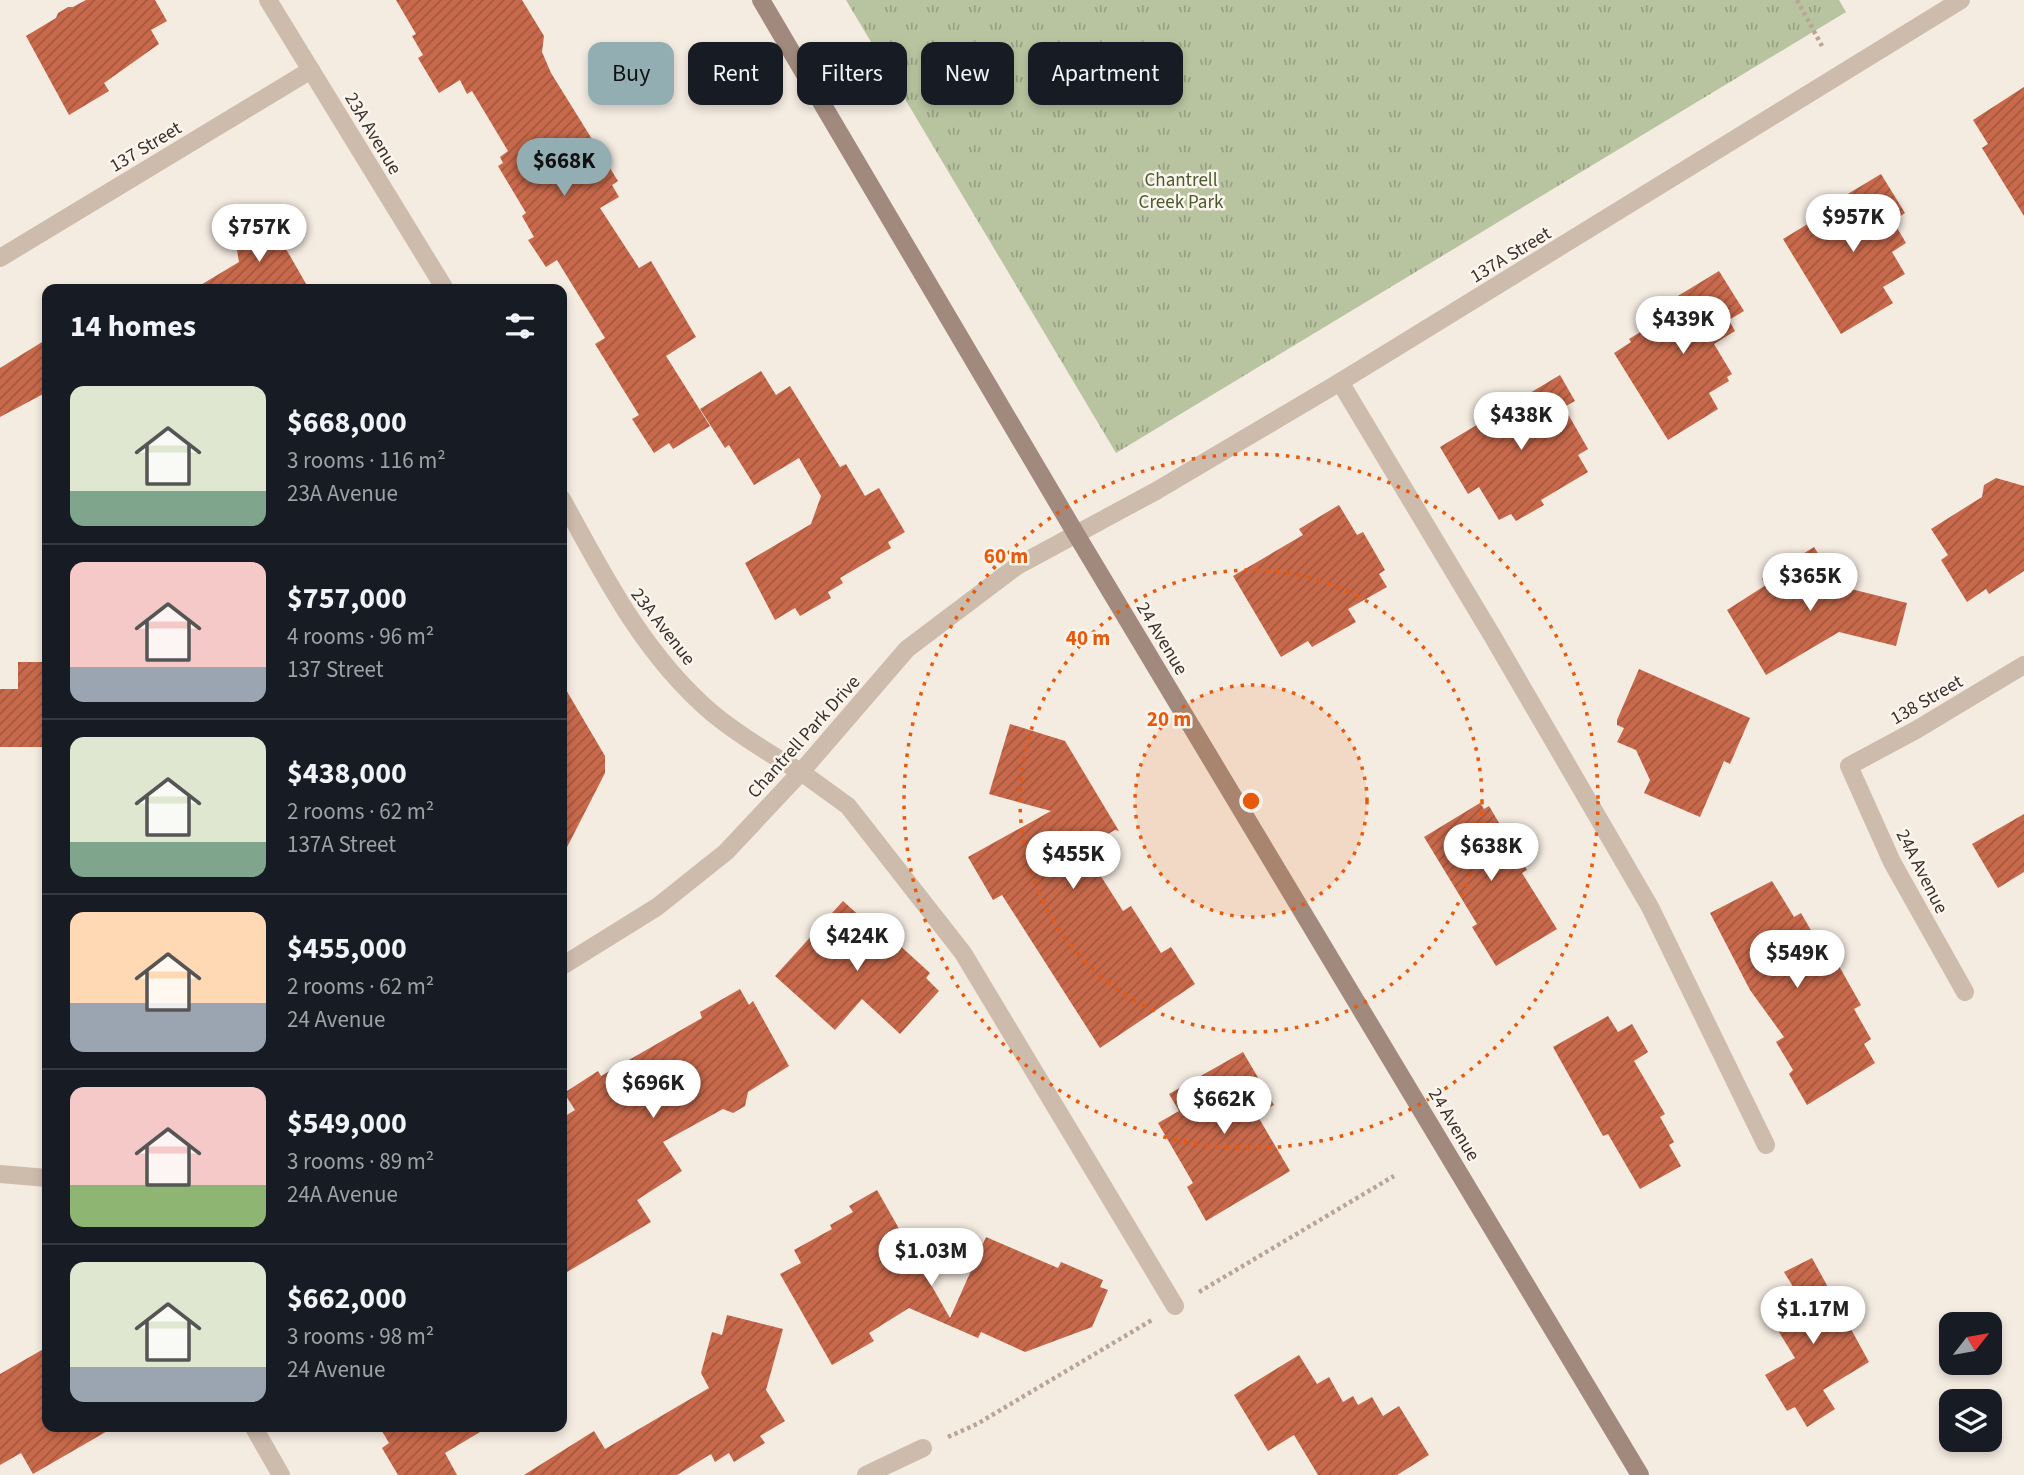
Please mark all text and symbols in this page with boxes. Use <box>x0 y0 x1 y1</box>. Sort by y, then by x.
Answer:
chip: Buy <box>588 42 674 105</box>
chip: Rent <box>688 42 783 105</box>
chip: Filters <box>797 42 907 105</box>
chip: New <box>921 42 1014 105</box>
chip: Apartment <box>1028 42 1183 105</box>
street label: 23A Avenue <box>338 88 408 180</box>
street label: 137 Street <box>105 115 187 179</box>
pin: $668K <box>515 138 613 198</box>
text: $668K <box>533 144 595 177</box>
park label: Chantrell Creek Park <box>1139 167 1224 216</box>
pin: $957K <box>1804 194 1902 254</box>
text: $957K <box>1822 200 1884 233</box>
pin: $757K <box>210 204 308 264</box>
text: $757K <box>228 210 290 243</box>
street label: 137A Street <box>1465 220 1557 290</box>
pin: $439K <box>1634 296 1732 356</box>
text: $439K <box>1652 302 1714 335</box>
text: 14 homes <box>70 305 196 348</box>
icon: filters <box>501 307 539 345</box>
pin: $438K <box>1472 392 1570 452</box>
text: $438K <box>1490 398 1552 431</box>
text: $668,000 <box>287 401 407 444</box>
icon: home <box>126 414 210 498</box>
text: 3 rooms · 116 m² <box>287 444 446 477</box>
text: 23A Avenue <box>287 477 398 510</box>
text: 60 m <box>984 541 1028 571</box>
pin: $365K <box>1761 554 1859 613</box>
text: $365K <box>1779 559 1841 592</box>
text: $757,000 <box>287 577 407 620</box>
street label: 23A Avenue <box>624 583 702 671</box>
icon: home <box>126 590 210 674</box>
street label: 24 Avenue <box>1129 597 1194 681</box>
text: 4 rooms · 96 m² <box>287 620 434 653</box>
text: 40 m <box>1066 623 1110 653</box>
text: 137 Street <box>287 653 384 686</box>
street label: 138 Street <box>1885 668 1969 732</box>
street label: Chantrell Park Drive <box>741 669 867 805</box>
text: 20 m <box>1147 704 1191 734</box>
text: $438,000 <box>287 752 407 795</box>
icon: home <box>126 765 210 849</box>
centre of rings <box>1239 789 1263 813</box>
text: 2 rooms · 62 m² <box>287 795 434 828</box>
pin: $638K <box>1442 824 1540 883</box>
street label: 24A Avenue <box>1889 825 1954 919</box>
text: 137A Street <box>287 828 396 861</box>
text: $638K <box>1460 829 1522 862</box>
pin: $455K <box>1024 832 1122 891</box>
text: $455K <box>1042 837 1104 870</box>
pin: $424K <box>808 914 906 973</box>
text: $424K <box>826 919 888 952</box>
text: $455,000 <box>287 927 407 970</box>
pin: $549K <box>1748 930 1846 990</box>
text: $549K <box>1766 936 1828 969</box>
icon: home <box>126 940 210 1024</box>
text: 2 rooms · 62 m² <box>287 970 434 1003</box>
text: 24 Avenue <box>287 1003 385 1036</box>
pin: $696K <box>604 1060 702 1120</box>
text: $696K <box>622 1066 684 1099</box>
pin: $662K <box>1175 1076 1273 1136</box>
text: $662K <box>1193 1082 1255 1115</box>
street label: 24 Avenue <box>1421 1083 1486 1167</box>
text: $549,000 <box>287 1102 407 1145</box>
icon: home <box>126 1115 210 1199</box>
text: 3 rooms · 89 m² <box>287 1145 434 1178</box>
text: 24A Avenue <box>287 1178 398 1211</box>
pin: $1.03M <box>874 1228 988 1288</box>
text: $1.03M <box>894 1234 968 1267</box>
text: $662,000 <box>287 1277 407 1320</box>
pin: $1.17M <box>1756 1286 1870 1346</box>
icon: home <box>126 1290 210 1374</box>
text: $1.17M <box>1776 1292 1850 1325</box>
north arrow <box>1939 1312 2002 1376</box>
map controls <box>1939 1312 2002 1452</box>
text: 3 rooms · 98 m² <box>287 1320 434 1353</box>
text: 24 Avenue <box>287 1353 385 1386</box>
button: layers <box>1939 1389 2002 1452</box>

